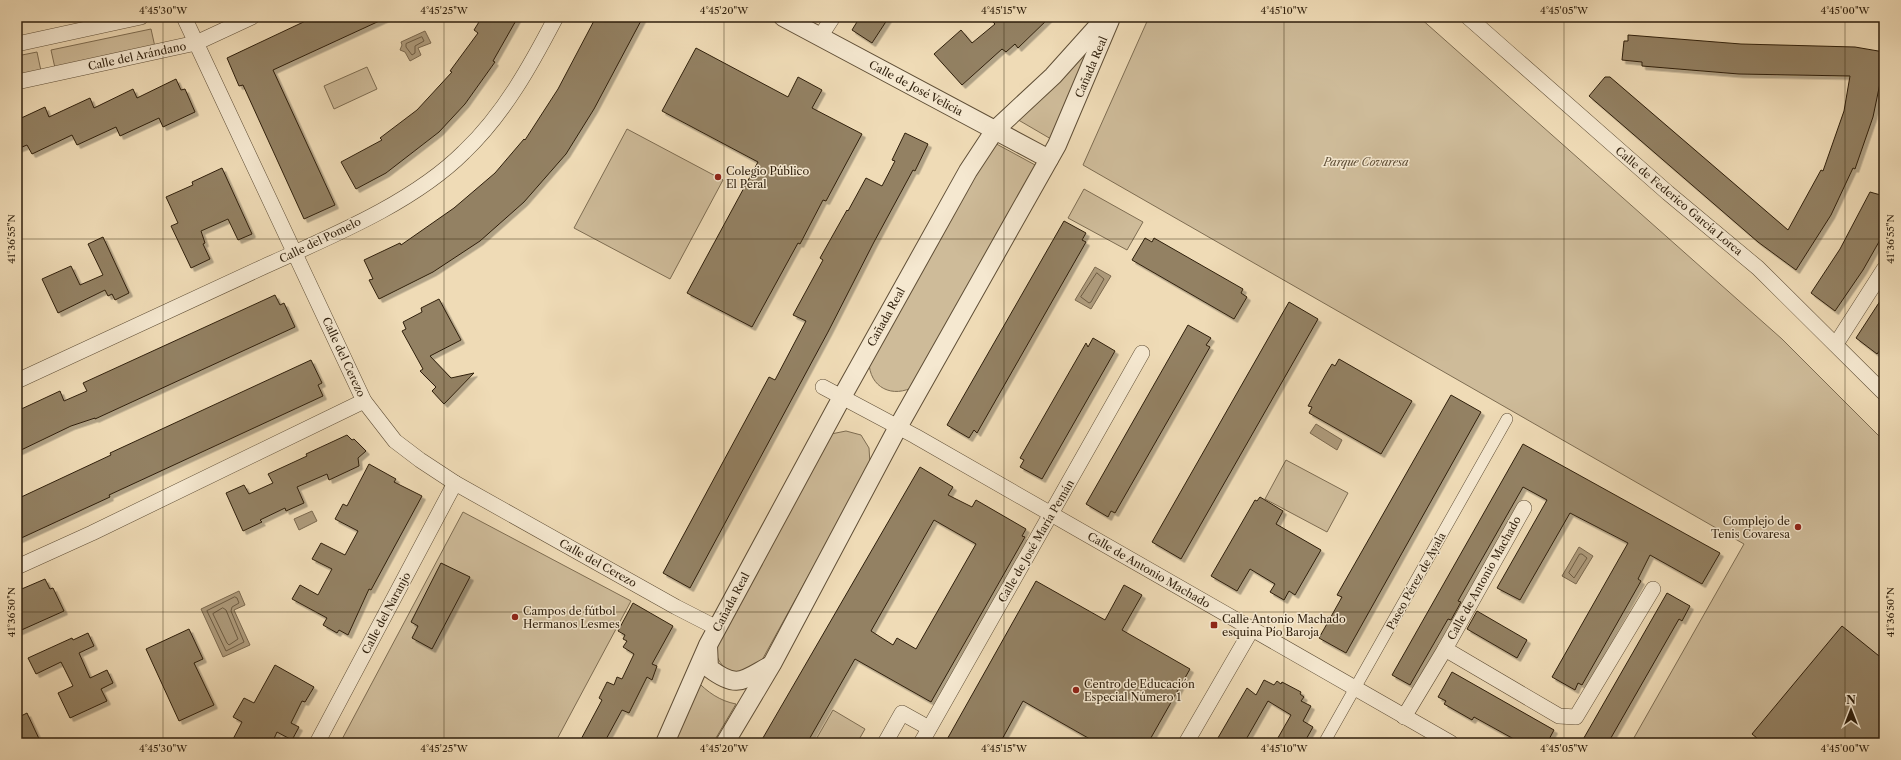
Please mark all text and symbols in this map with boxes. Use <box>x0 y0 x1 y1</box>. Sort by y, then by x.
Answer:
text: 4°45'30"W <box>139 4 188 17</box>
text: 4°45'25"W <box>420 4 469 17</box>
text: 4°45'20"W <box>700 4 749 17</box>
text: 4°45'15"W <box>981 4 1028 17</box>
text: 4°45'10"W <box>1261 4 1308 17</box>
text: 4°45'05"W <box>1540 4 1589 17</box>
text: 4°45'00"W <box>1820 4 1871 17</box>
street label: Cañada Real <box>1072 34 1110 100</box>
street label: Calle del Arándano <box>87 39 188 73</box>
street label: Calle de José Velicia <box>867 57 966 119</box>
street label: Calle de Federico García Lorca <box>1613 144 1746 258</box>
park label: Parque Covaresa <box>1322 155 1409 169</box>
place label: Colegio Público El Peral <box>726 164 809 191</box>
marker: Colegio Público El Peral <box>713 172 723 182</box>
text: 41°36'55"N <box>5 214 18 264</box>
street label: Calle del Pomelo <box>277 214 363 266</box>
text: 41°36'55"N <box>1884 214 1897 264</box>
street label: Cañada Real <box>864 284 908 349</box>
street label: Calle del Cerezo <box>319 315 369 399</box>
street label: Calle de José María Pemán <box>995 477 1077 605</box>
street label: Calle de Antonio Machado <box>1444 513 1524 642</box>
place label: Complejo de Tenis Covaresa <box>1711 514 1790 541</box>
marker: Complejo de Tenis Covaresa <box>1793 522 1803 532</box>
street label: Calle de Antonio Machado <box>1085 529 1213 611</box>
street label: Paseo Pérez de Ayala <box>1383 530 1449 632</box>
street label: Calle del Cerezo <box>557 536 640 590</box>
street label: Calle del Naranjo <box>359 569 414 656</box>
street label: Cañada Real <box>709 569 753 634</box>
text: 41°36'50"N <box>5 587 18 637</box>
text: 41°36'50"N <box>1884 587 1897 637</box>
place label: Campos de fútbol Hermanos Lesmes <box>523 604 620 631</box>
marker: Campos de fútbol Hermanos Lesmes <box>510 612 520 622</box>
place label: Calle Antonio Machado esquina Pío Baroja <box>1222 612 1346 639</box>
marker: Calle Antonio Machado esquina Pío Baroja <box>1209 620 1219 630</box>
place label: Centro de Educación Especial Número 1 <box>1084 677 1195 704</box>
marker: Centro de Educación Especial Número 1 <box>1071 685 1081 695</box>
north arrow <box>1831 690 1871 730</box>
text: N <box>1846 693 1856 707</box>
text: 4°45'30"W <box>139 742 188 755</box>
text: 4°45'25"W <box>420 742 469 755</box>
text: 4°45'20"W <box>700 742 749 755</box>
text: 4°45'15"W <box>981 742 1028 755</box>
text: 4°45'10"W <box>1261 742 1308 755</box>
text: 4°45'05"W <box>1540 742 1589 755</box>
text: 4°45'00"W <box>1820 742 1871 755</box>

